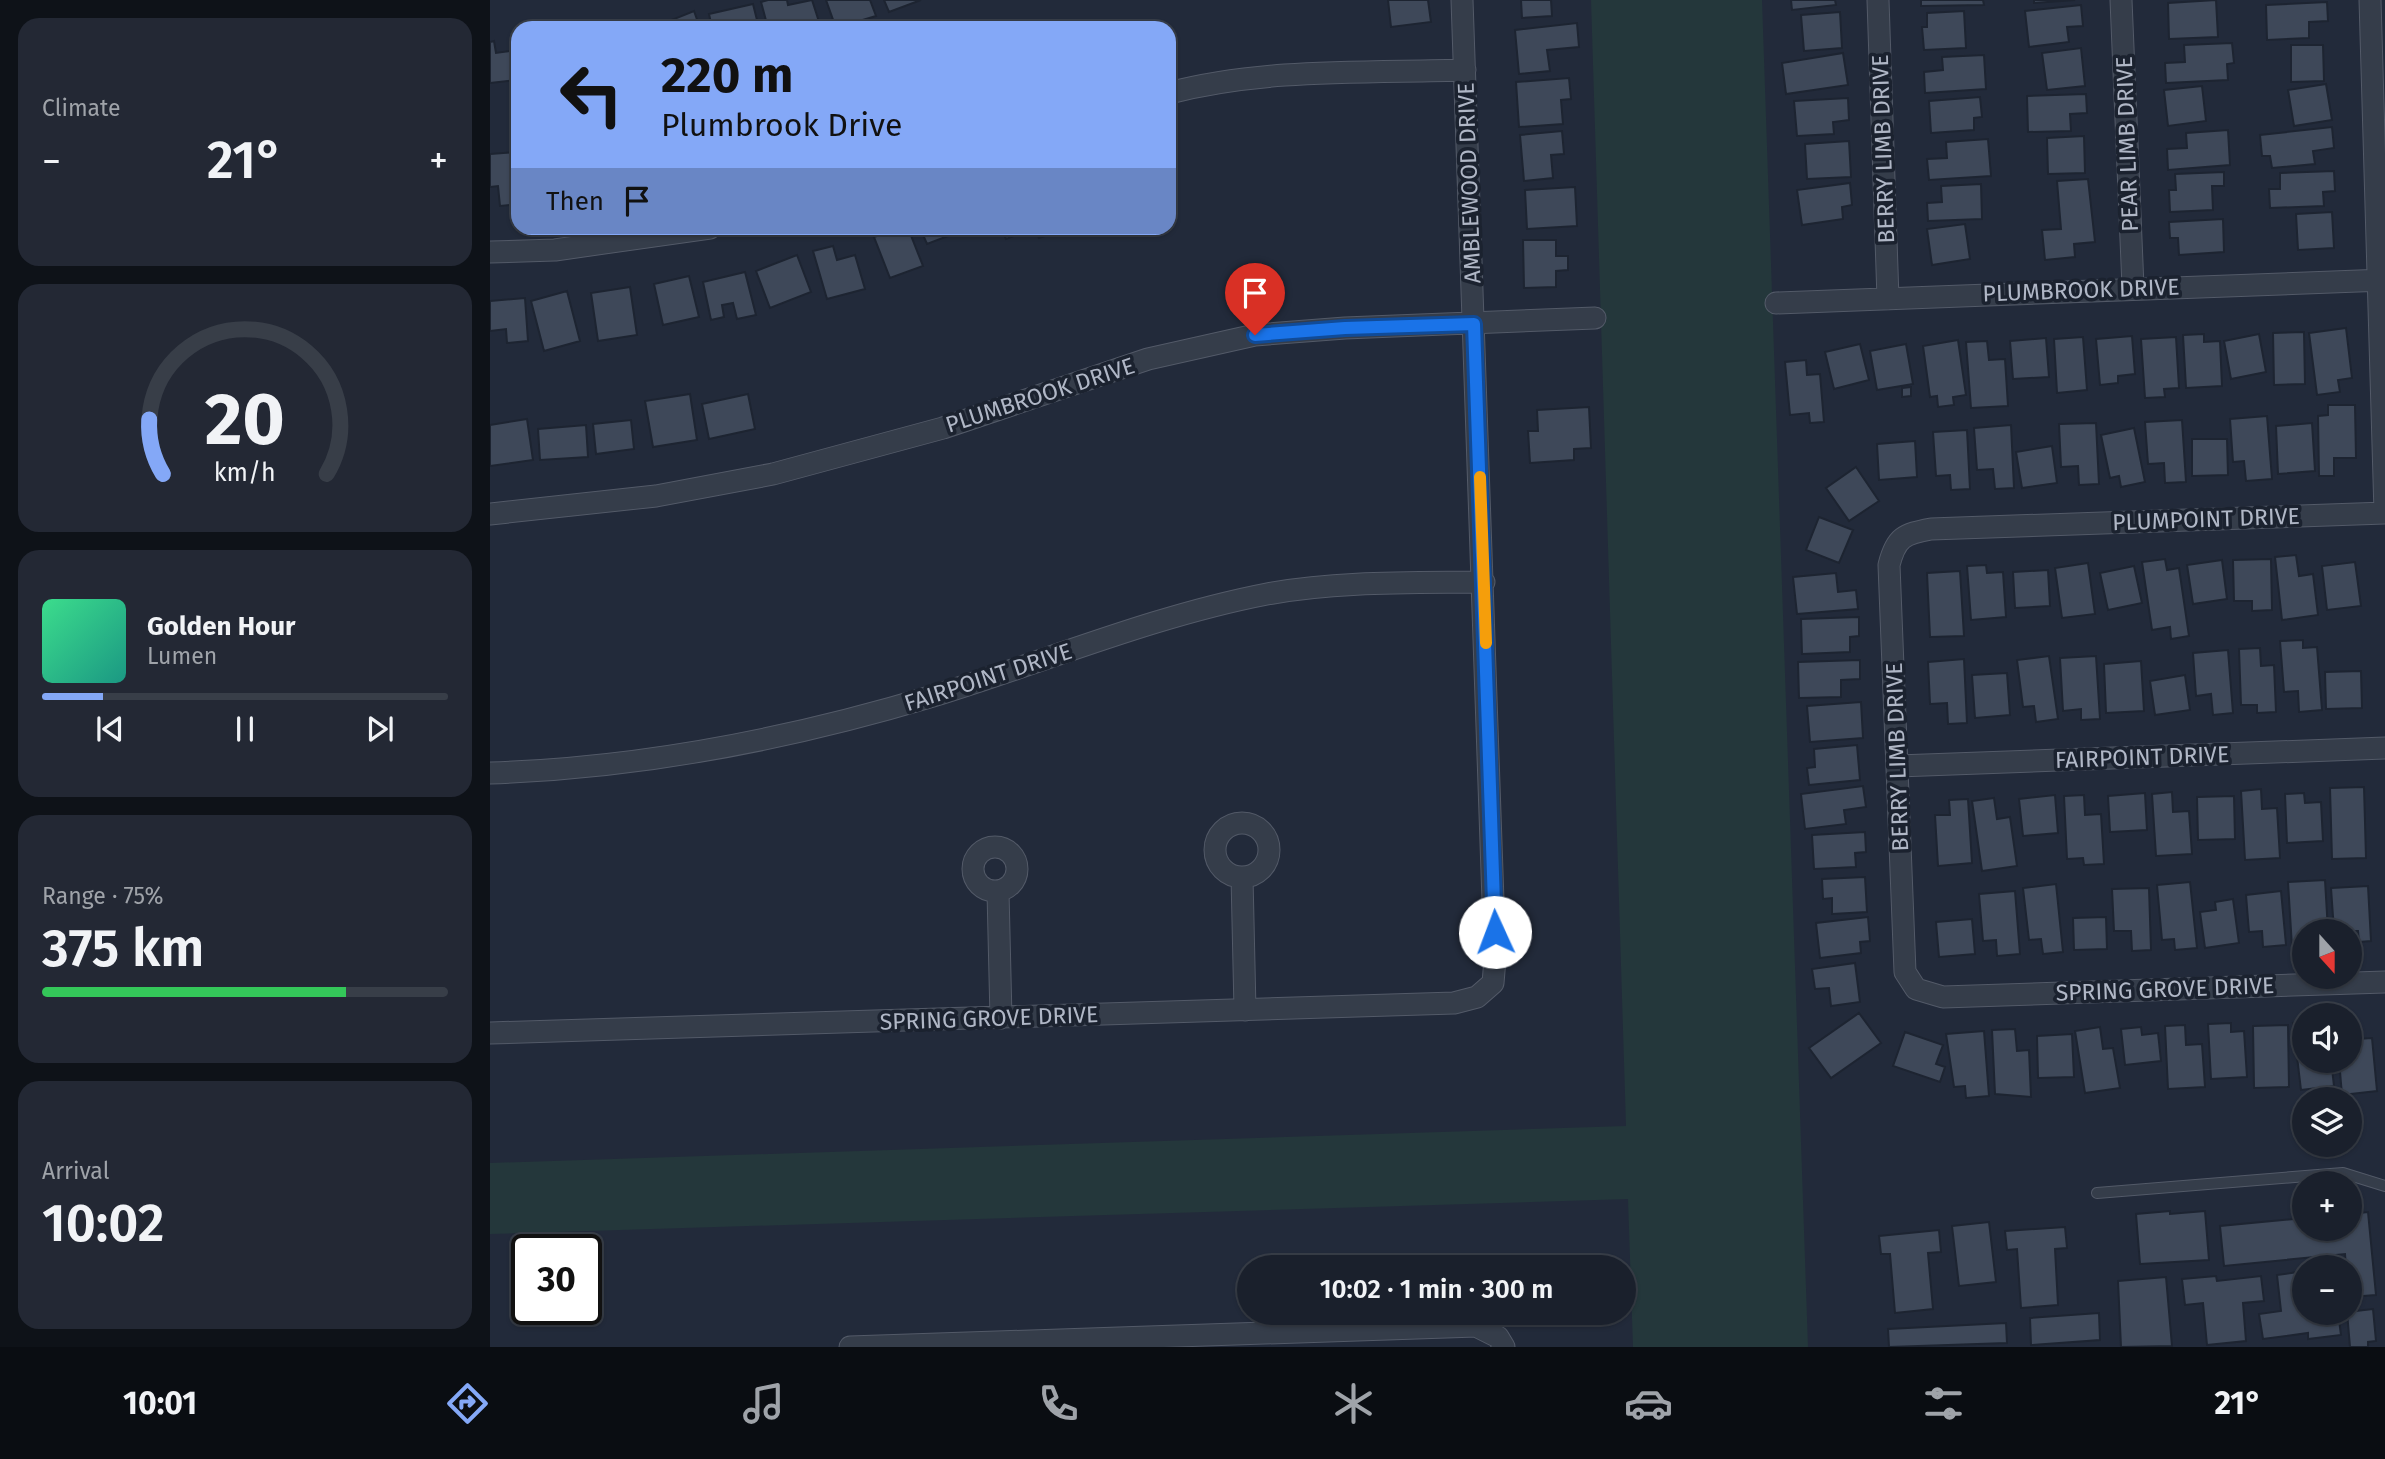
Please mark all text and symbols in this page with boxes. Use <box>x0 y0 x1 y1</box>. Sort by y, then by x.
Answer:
text: 220 m <box>661 46 793 105</box>
icon: left <box>546 49 637 140</box>
street label: BERRY LIMB DRIVE <box>1866 54 1900 244</box>
street label: PEAR LIMB DRIVE <box>2110 56 2144 232</box>
street label: AMBLEWOOD DRIVE <box>1451 82 1487 284</box>
text: Climate <box>42 94 121 122</box>
text: Plumbrook Drive <box>661 106 902 144</box>
text: 21° <box>207 129 283 192</box>
text: − <box>42 138 61 184</box>
text: + <box>429 138 448 184</box>
icon: arrive <box>618 182 656 220</box>
text: Then <box>546 186 604 217</box>
pin <box>1225 263 1285 335</box>
street label: PLUMBROOK DRIVE <box>1982 273 2180 307</box>
icon: arrive <box>1236 274 1274 312</box>
street label: PLUMBROOK DRIVE <box>942 351 1138 439</box>
text: 20 <box>205 376 285 463</box>
text: km/h <box>214 457 276 487</box>
street label: PLUMPOINT DRIVE <box>2112 502 2300 536</box>
text: Golden Hour <box>147 611 295 642</box>
street label: FAIRPOINT DRIVE <box>901 637 1075 717</box>
text: Lumen <box>147 642 217 670</box>
street label: BERRY LIMB DRIVE <box>1880 662 1914 852</box>
icon: previous <box>91 710 129 748</box>
icon: pause <box>226 710 264 748</box>
icon: next <box>361 710 399 748</box>
street label: FAIRPOINT DRIVE <box>2054 740 2230 774</box>
text: Range · 75% <box>42 882 163 910</box>
position arrow <box>1458 895 1532 969</box>
text: 375 km <box>42 917 204 980</box>
north arrow <box>2292 919 2362 989</box>
map controls <box>2292 919 2362 1325</box>
street label: SPRING GROVE DRIVE <box>2055 971 2275 1007</box>
street label: SPRING GROVE DRIVE <box>879 1000 1099 1036</box>
button: sound <box>2292 1003 2362 1073</box>
button: layers <box>2292 1087 2362 1157</box>
text: Arrival <box>42 1157 109 1185</box>
button: + <box>2292 1171 2362 1241</box>
text: 10:02 <box>42 1192 164 1255</box>
speed limit sign: 30 <box>511 1234 602 1325</box>
button: − <box>2292 1255 2362 1325</box>
text: 10:02 · 1 min · 300 m <box>1320 1274 1553 1305</box>
icon: directions <box>443 1379 492 1428</box>
icon: music <box>739 1379 788 1428</box>
icon: phone <box>1034 1379 1083 1428</box>
icon: climate <box>1329 1379 1378 1428</box>
icon: car <box>1624 1379 1673 1428</box>
icon: filters <box>1919 1379 1968 1428</box>
text: 10:01 <box>123 1384 197 1422</box>
text: 21° <box>2215 1384 2262 1422</box>

